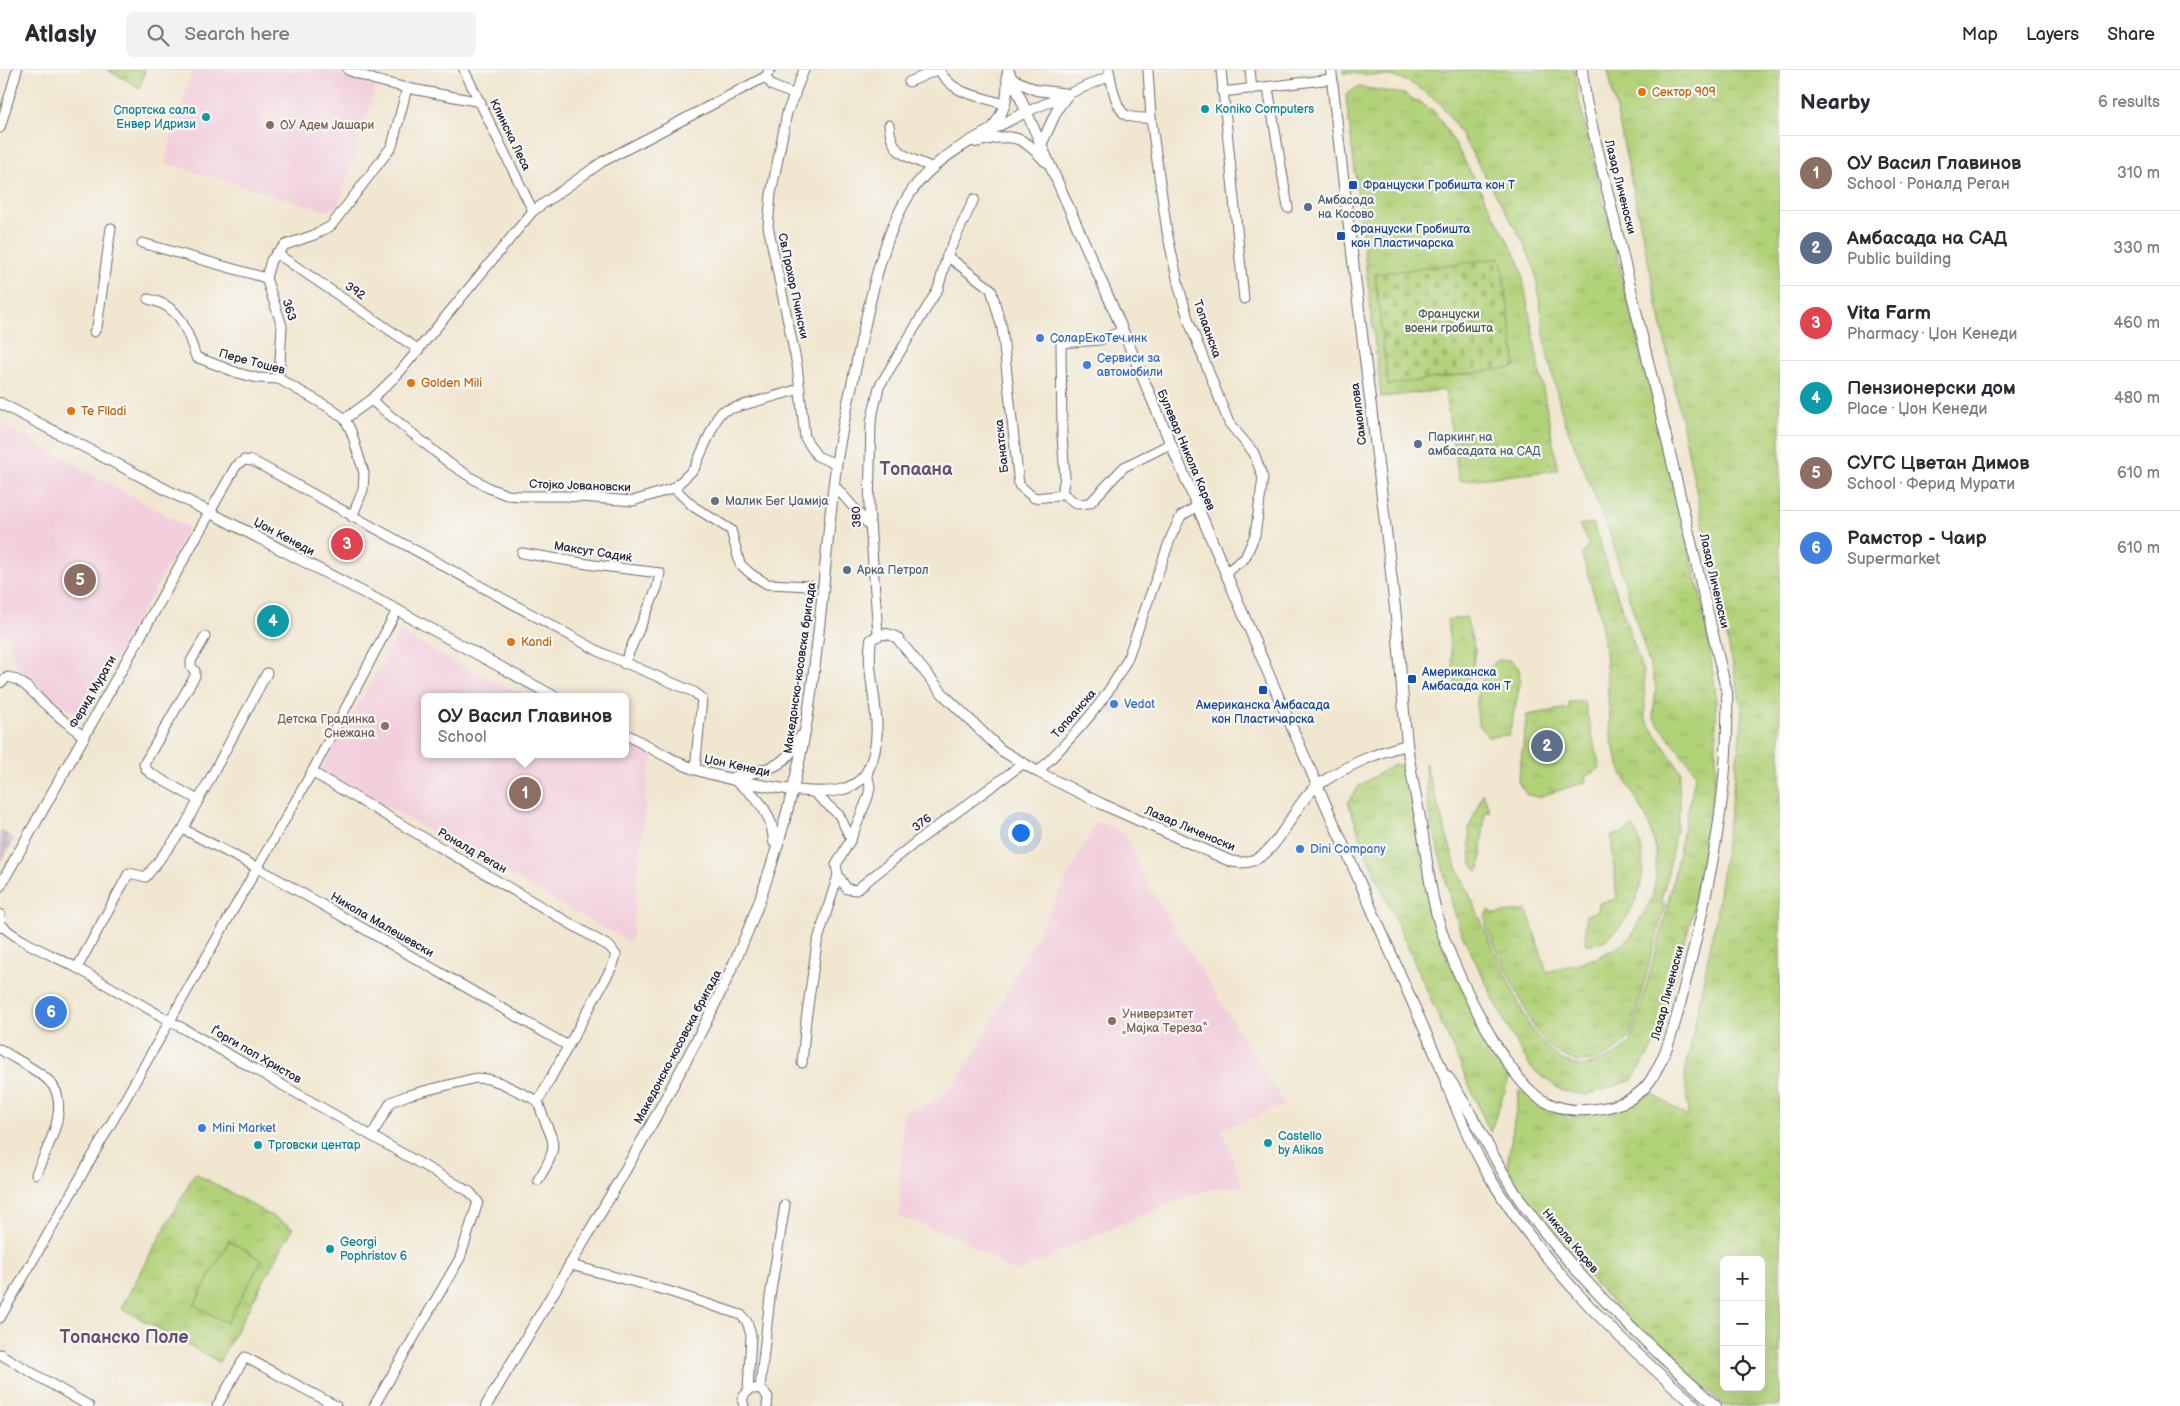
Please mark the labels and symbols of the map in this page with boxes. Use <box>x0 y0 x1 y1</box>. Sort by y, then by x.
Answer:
place label: Сектор 909 <box>1652 85 1716 100</box>
marker: Сектор 909 <box>1636 86 1648 98</box>
street label: Клинска Леса <box>486 97 534 173</box>
place label: Koniko Computers <box>1215 102 1314 117</box>
place label: Спортска сала Енвер Идризи <box>113 103 196 132</box>
marker: Koniko Computers <box>1199 103 1211 115</box>
marker: Спортска сала Енвер Идризи <box>200 111 212 123</box>
place label: ОУ Адем Јашари <box>280 118 374 133</box>
marker: ОУ Адем Јашари <box>264 119 276 131</box>
street label: Лазар Личеноски <box>1601 137 1639 236</box>
place label: Француски Гробишта кон Т <box>1363 178 1515 193</box>
marker: Француски Гробишта кон Т <box>1347 179 1359 191</box>
place label: Амбасада на Косово <box>1317 193 1374 222</box>
marker: Амбасада на Косово <box>1302 201 1314 213</box>
place label: Француски Гробишта кон Пластичарска <box>1351 222 1470 251</box>
marker: Француски Гробишта кон Пластичарска <box>1335 230 1347 242</box>
street label: Св.Прохор Пчински <box>774 232 812 340</box>
street label: 392 <box>342 279 368 303</box>
street label: 363 <box>279 297 299 323</box>
street label: Топаанска <box>1190 298 1224 360</box>
park label: Француски воени гробишта <box>1405 307 1493 336</box>
place label: СоларЕкоТеч.инк <box>1050 331 1148 346</box>
marker: СоларЕкоТеч.инк <box>1034 332 1046 344</box>
street label: Пере Тошев <box>217 346 287 378</box>
place label: Сервиси за автомобили <box>1097 351 1163 380</box>
marker: Сервиси за автомобили <box>1081 359 1093 371</box>
place label: Golden Mili <box>421 376 482 391</box>
marker: Golden Mili <box>405 377 417 389</box>
street label: Самоилова <box>1348 382 1370 446</box>
street label: Булевар Никола Карев <box>1154 387 1219 514</box>
place label: Te Flladi <box>81 404 126 419</box>
marker: Te Flladi <box>65 405 77 417</box>
street label: Банатска <box>992 418 1012 474</box>
place label: Паркинг на амбасадата на САД <box>1428 430 1541 459</box>
marker: Паркинг на амбасадата на САД <box>1412 438 1424 450</box>
district label: Топаана <box>880 459 953 480</box>
street label: Стојко Јовановски <box>529 477 631 495</box>
place label: Малик Бег Џамија <box>725 494 829 509</box>
marker: Малик Бег Џамија <box>709 495 721 507</box>
street label: 380 <box>849 506 865 528</box>
street label: Џон Кенеди <box>251 515 317 559</box>
pin: 3 <box>331 525 363 563</box>
street label: Лазар Личеноски <box>1696 531 1732 630</box>
street label: Максут Садиќ <box>553 538 634 566</box>
pin: 5 <box>64 561 96 599</box>
place label: Арка Петрол <box>856 563 929 578</box>
marker: Арка Петрол <box>841 564 853 576</box>
street label: Македонско-косовска бригада <box>781 582 819 754</box>
pin: 4 <box>257 602 289 640</box>
place label: Kandi <box>521 635 552 650</box>
marker: Kandi <box>505 636 517 648</box>
street label: Ферид Мурати <box>66 653 120 731</box>
place label: Американска Амбасада кон Т <box>1421 665 1511 694</box>
marker: Американска Амбасада кон Т <box>1406 673 1418 685</box>
marker: Американска Амбасада кон Пластичарска <box>1257 684 1269 696</box>
street label: Топаанска <box>1049 686 1099 742</box>
place label: Vedat <box>1124 697 1155 712</box>
marker: Vedat <box>1108 698 1120 710</box>
place label: Американска Амбасада кон Пластичарска <box>1195 698 1330 727</box>
place label: Детска Градинка Снежана <box>278 712 375 741</box>
marker: Детска Градинка Снежана <box>379 720 391 732</box>
pin: 2 <box>1531 727 1563 765</box>
street label: Џон Кенеди <box>703 752 771 780</box>
pin: 1 <box>509 774 541 812</box>
street label: Лазар Личеноски <box>1142 803 1238 855</box>
street label: 376 <box>909 811 935 835</box>
your location <box>1008 820 1034 846</box>
street label: Роналд Реган <box>435 825 509 877</box>
place label: Dini Company <box>1310 842 1386 857</box>
marker: Dini Company <box>1294 843 1306 855</box>
street label: Никола Малешевски <box>328 889 436 961</box>
street label: Лазар Личеноски <box>1648 944 1688 1043</box>
street label: Македонско-косовска бригада <box>631 967 725 1127</box>
pin: 6 <box>35 993 67 1031</box>
place label: Универзитет „Мајка Тереза“ <box>1122 1007 1208 1036</box>
marker: Универзитет „Мајка Тереза“ <box>1106 1015 1118 1027</box>
street label: Ѓорги поп Христов <box>208 1021 306 1087</box>
place label: Mini Market <box>212 1121 276 1136</box>
marker: Mini Market <box>196 1122 208 1134</box>
place label: Castello by Alikas <box>1278 1129 1324 1158</box>
marker: Castello by Alikas <box>1262 1137 1274 1149</box>
place label: Трговски центар <box>268 1138 361 1153</box>
marker: Трговски центар <box>252 1139 264 1151</box>
street label: Никола Карев <box>1539 1206 1602 1277</box>
place label: Georgi Pophristov 6 <box>340 1235 407 1264</box>
marker: Georgi Pophristov 6 <box>324 1243 336 1255</box>
district label: Топанско Поле <box>60 1327 188 1348</box>

